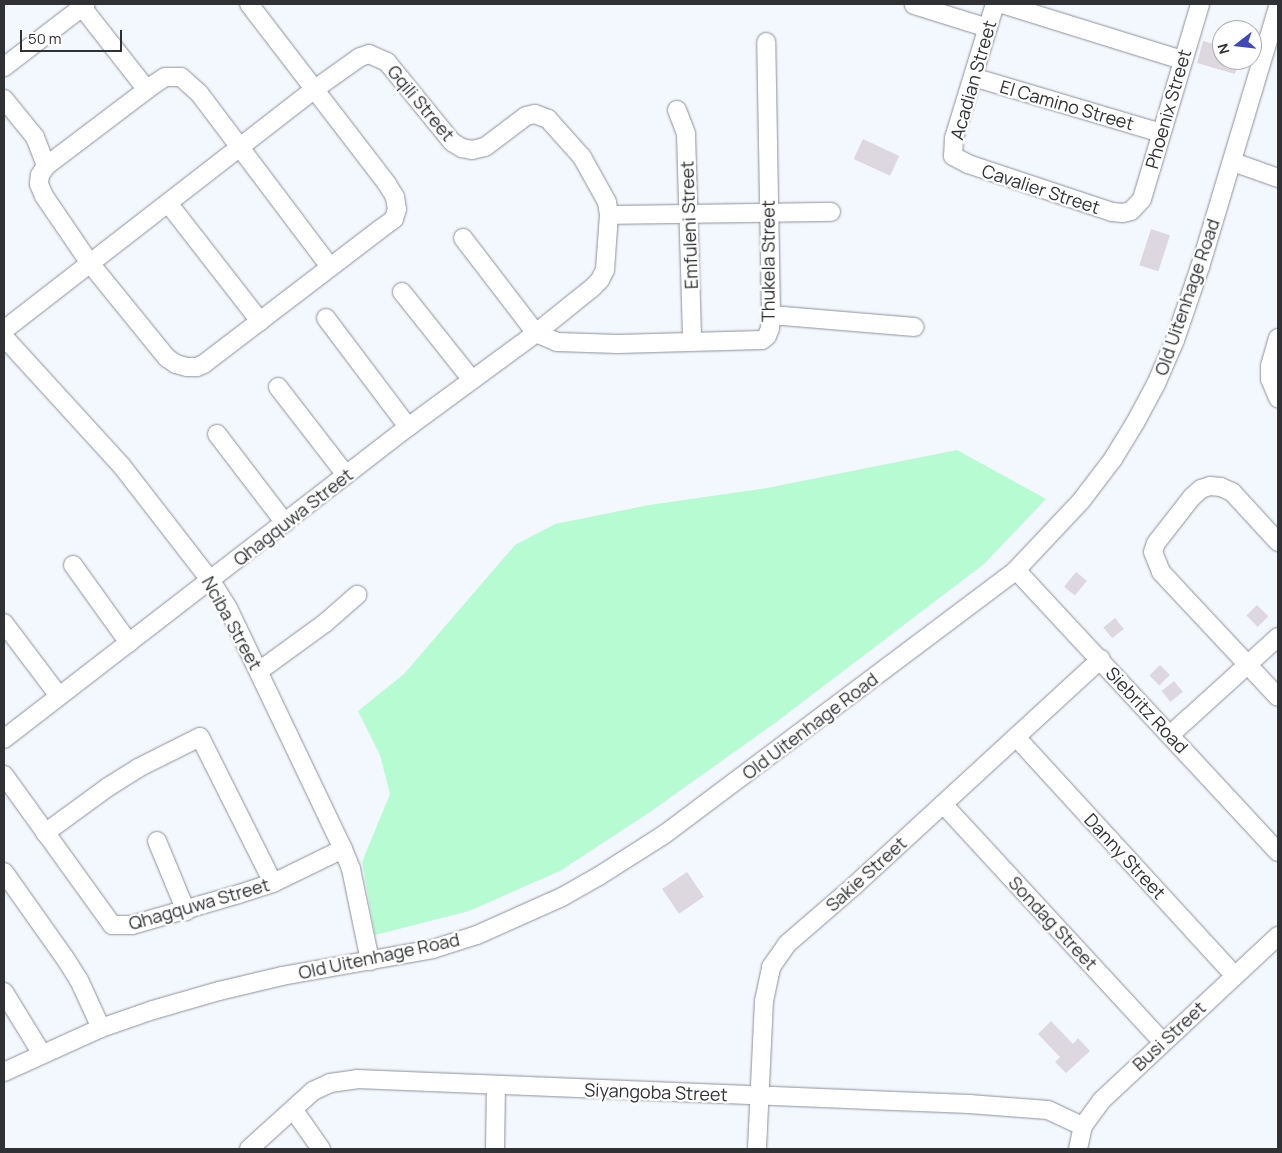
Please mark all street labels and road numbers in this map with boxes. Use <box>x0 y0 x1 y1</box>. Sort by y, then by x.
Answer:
street label: Acadian Street <box>946 18 1000 142</box>
street label: Phoenix Street <box>1141 47 1195 171</box>
street label: Gqili Street <box>383 61 459 145</box>
street label: El Camino Street <box>998 76 1136 134</box>
street label: Emfuleni Street <box>676 160 702 290</box>
street label: Cavalier Street <box>979 160 1103 218</box>
street label: Thukela Street <box>757 200 779 322</box>
street label: Old Uitenhage Road <box>1150 216 1224 378</box>
street label: Qhagquwa Street <box>229 464 357 570</box>
street label: Nciba Street <box>198 573 266 673</box>
street label: Siebritz Road <box>1102 662 1192 758</box>
street label: Old Uitenhage Road <box>738 668 882 784</box>
street label: Danny Street <box>1080 809 1170 903</box>
street label: Sakie Street <box>821 832 911 916</box>
street label: Sondag Street <box>1004 872 1102 974</box>
street label: Qhagquwa Street <box>126 874 272 934</box>
street label: Old Uitenhage Road <box>296 928 462 984</box>
street label: Busi Street <box>1128 997 1210 1075</box>
street label: Siyangoba Street <box>584 1079 728 1105</box>

